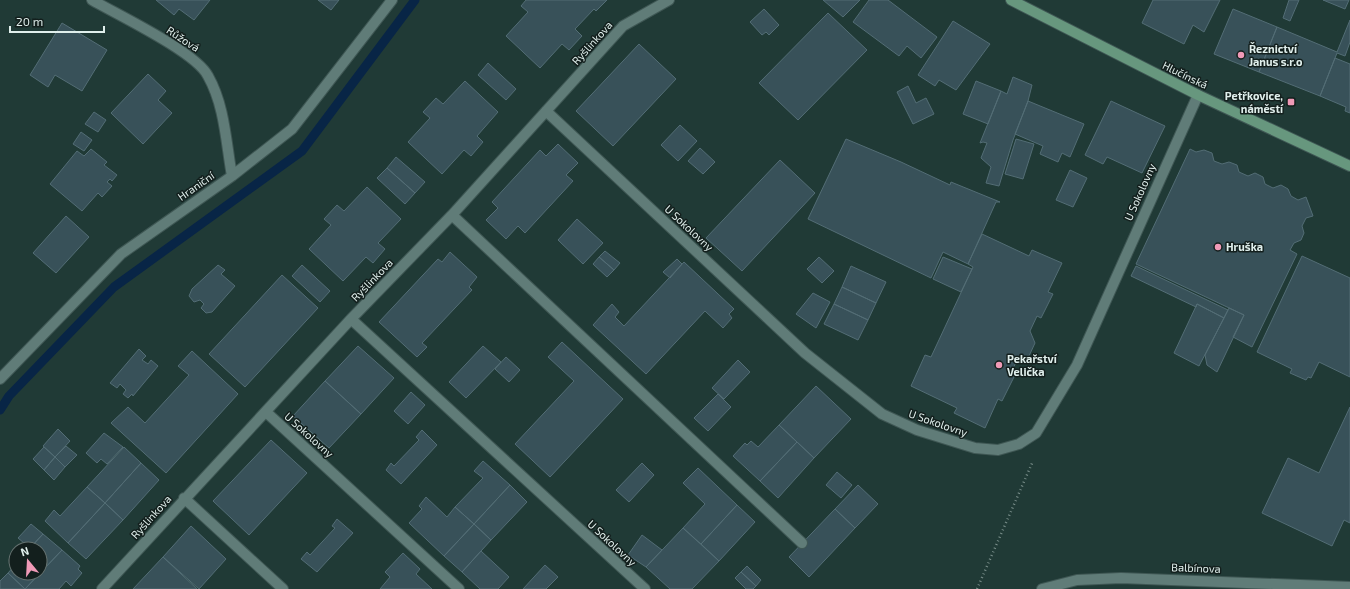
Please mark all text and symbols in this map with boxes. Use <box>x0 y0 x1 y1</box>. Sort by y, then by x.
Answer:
scale bar <box>10 8 104 34</box>
text: 20 m <box>16 14 43 28</box>
street label: Ryšlinkova <box>569 18 615 67</box>
street label: Růžová <box>164 23 202 54</box>
place label: Řeznictví Janus s.r.o <box>1249 41 1303 68</box>
marker: Řeznictví Janus s.r.o <box>1236 50 1246 60</box>
street label: Hlučínská <box>1161 58 1210 91</box>
place label: Petřkovice, náměstí <box>1225 89 1284 115</box>
marker: Petřkovice, náměstí <box>1286 97 1296 107</box>
street label: U Sokolovny <box>1121 161 1158 222</box>
street label: Hraniční <box>175 168 217 203</box>
street label: U Sokolovny <box>662 202 716 253</box>
place label: Hruška <box>1226 240 1263 253</box>
marker: Hruška <box>1213 242 1223 252</box>
street label: Ryšlinkova <box>348 256 395 304</box>
place label: Pekařství Velička <box>1007 352 1058 378</box>
marker: Pekařství Velička <box>994 360 1004 370</box>
street label: U Sokolovny <box>907 406 969 439</box>
street label: U Sokolovny <box>282 409 337 460</box>
street label: Ryšlinkova <box>128 492 174 541</box>
street label: U Sokolovny <box>585 517 639 568</box>
north arrow <box>8 541 48 581</box>
text: N <box>19 544 31 558</box>
street label: Balbínova <box>1171 560 1221 575</box>

